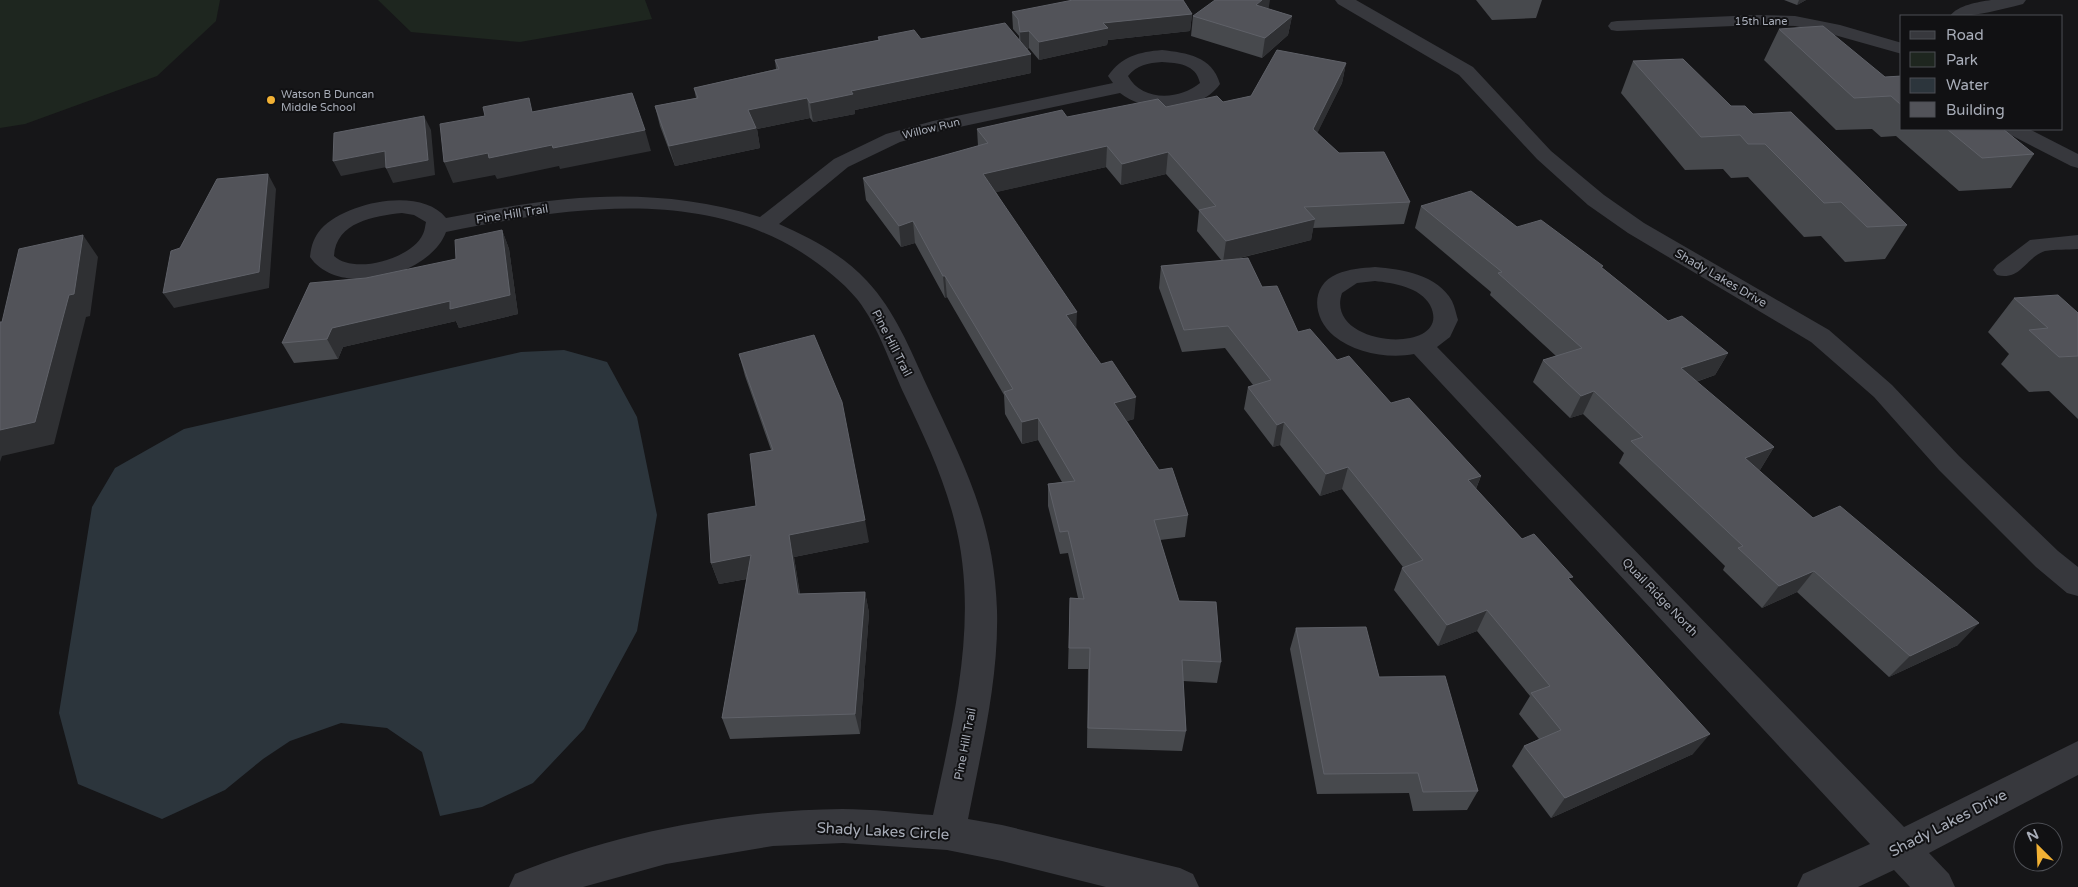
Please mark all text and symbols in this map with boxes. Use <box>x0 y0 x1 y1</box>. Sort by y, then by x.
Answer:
street label: 15th Lane <box>1734 15 1788 28</box>
legend <box>1900 15 2063 130</box>
text: Road <box>1946 26 1984 44</box>
text: Park <box>1946 51 1978 69</box>
text: Water <box>1946 76 1989 94</box>
place label: Watson B Duncan Middle School <box>281 88 374 114</box>
marker: Watson B Duncan Middle School <box>265 94 277 106</box>
text: Building <box>1946 101 2005 119</box>
street label: Willow Run <box>901 115 961 142</box>
street label: Pine Hill Trail <box>475 201 549 227</box>
street label: Shady Lakes Drive <box>1673 246 1770 310</box>
street label: Pine Hill Trail <box>869 307 915 379</box>
street label: Quail Ridge North <box>1619 555 1701 639</box>
street label: Pine Hill Trail <box>951 707 979 781</box>
street label: Shady Lakes Drive <box>1886 786 2010 860</box>
street label: Shady Lakes Circle <box>816 819 950 843</box>
north arrow <box>2013 822 2063 872</box>
text: N <box>2024 826 2042 846</box>

